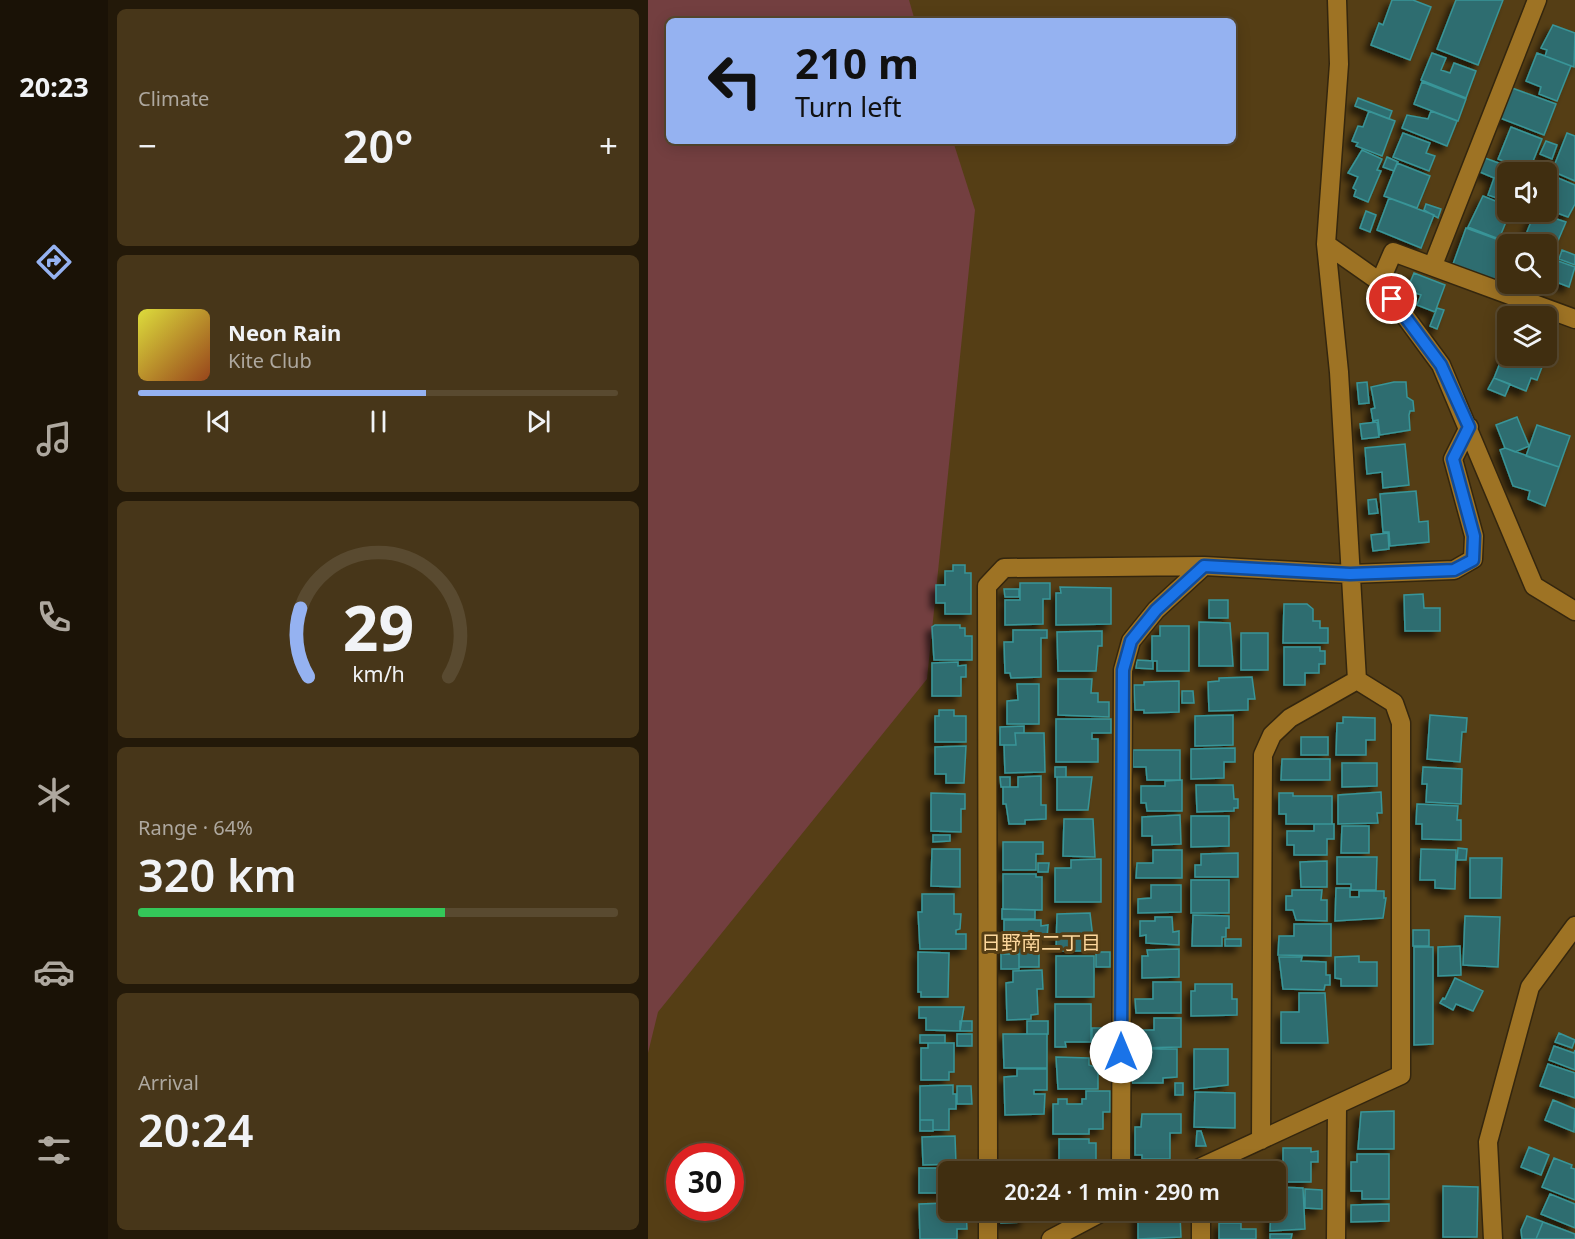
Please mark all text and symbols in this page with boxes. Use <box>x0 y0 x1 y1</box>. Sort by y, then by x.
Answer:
text: 210 m <box>795 34 919 91</box>
icon: left <box>696 42 774 120</box>
text: 20:23 <box>19 68 89 105</box>
text: Climate <box>138 85 209 112</box>
text: Turn left <box>795 88 901 125</box>
text: 20° <box>343 115 413 176</box>
text: − <box>138 123 157 168</box>
text: + <box>599 123 618 168</box>
map controls <box>1497 162 1557 366</box>
button: sound <box>1497 162 1557 222</box>
button: search <box>1497 234 1557 294</box>
icon: directions <box>33 241 75 283</box>
pin <box>1366 273 1417 324</box>
icon: arrive <box>1375 282 1408 315</box>
button: layers <box>1497 306 1557 366</box>
text: Neon Rain <box>228 317 341 347</box>
text: Kite Club <box>228 347 312 374</box>
icon: previous <box>202 405 235 438</box>
icon: pause <box>362 405 395 438</box>
icon: next <box>522 405 555 438</box>
icon: music <box>33 418 75 460</box>
text: 29 <box>342 584 414 669</box>
icon: phone <box>33 596 75 638</box>
text: km/h <box>352 659 404 688</box>
icon: climate <box>33 774 75 816</box>
text: Range · 64% <box>138 814 253 841</box>
text: 320 km <box>138 844 297 905</box>
district label: 日野南二丁目 <box>981 929 1101 956</box>
icon: car <box>33 951 75 993</box>
position arrow <box>1089 1020 1153 1084</box>
text: Arrival <box>138 1069 199 1096</box>
text: 20:24 <box>138 1099 253 1160</box>
icon: filters <box>33 1129 75 1171</box>
speed limit sign: 30 <box>666 1143 744 1221</box>
text: 20:24 · 1 min · 290 m <box>1004 1176 1220 1206</box>

